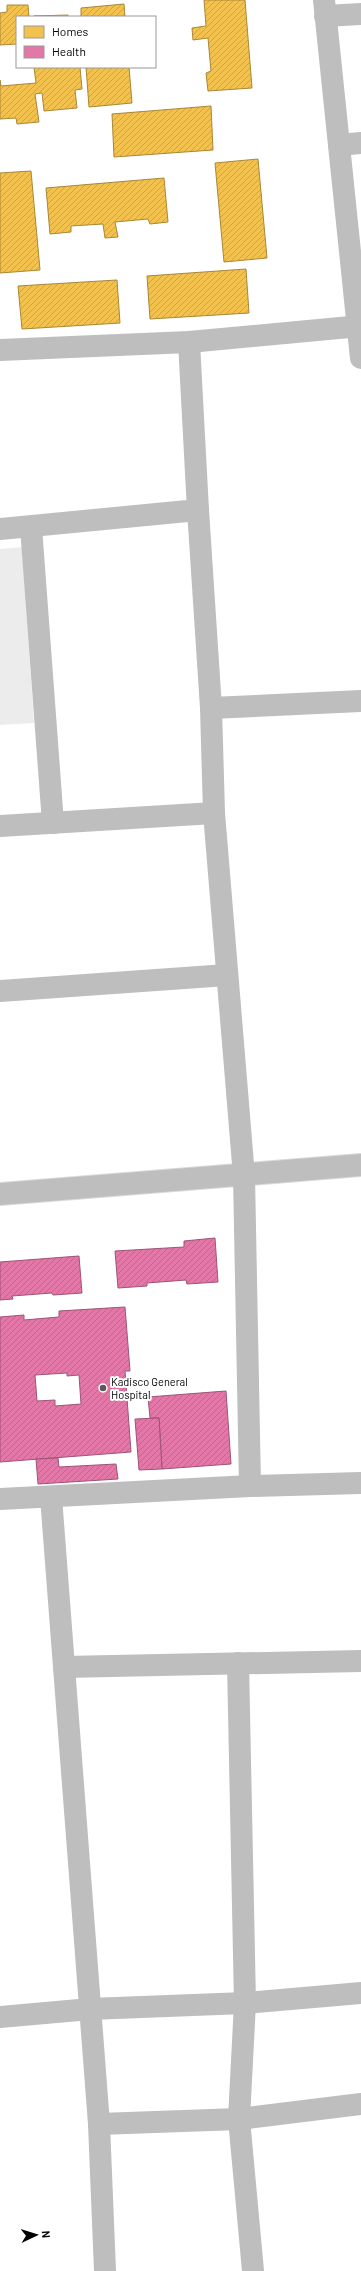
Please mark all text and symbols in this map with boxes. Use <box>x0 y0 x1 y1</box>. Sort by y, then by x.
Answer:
legend <box>16 16 156 68</box>
text: Homes <box>52 24 89 38</box>
text: Health <box>52 44 86 58</box>
place label: Kadisco General Hospital <box>111 1375 188 1401</box>
marker: Kadisco General Hospital <box>98 1383 108 1393</box>
north arrow <box>16 2215 56 2255</box>
text: N <box>40 2230 53 2238</box>

